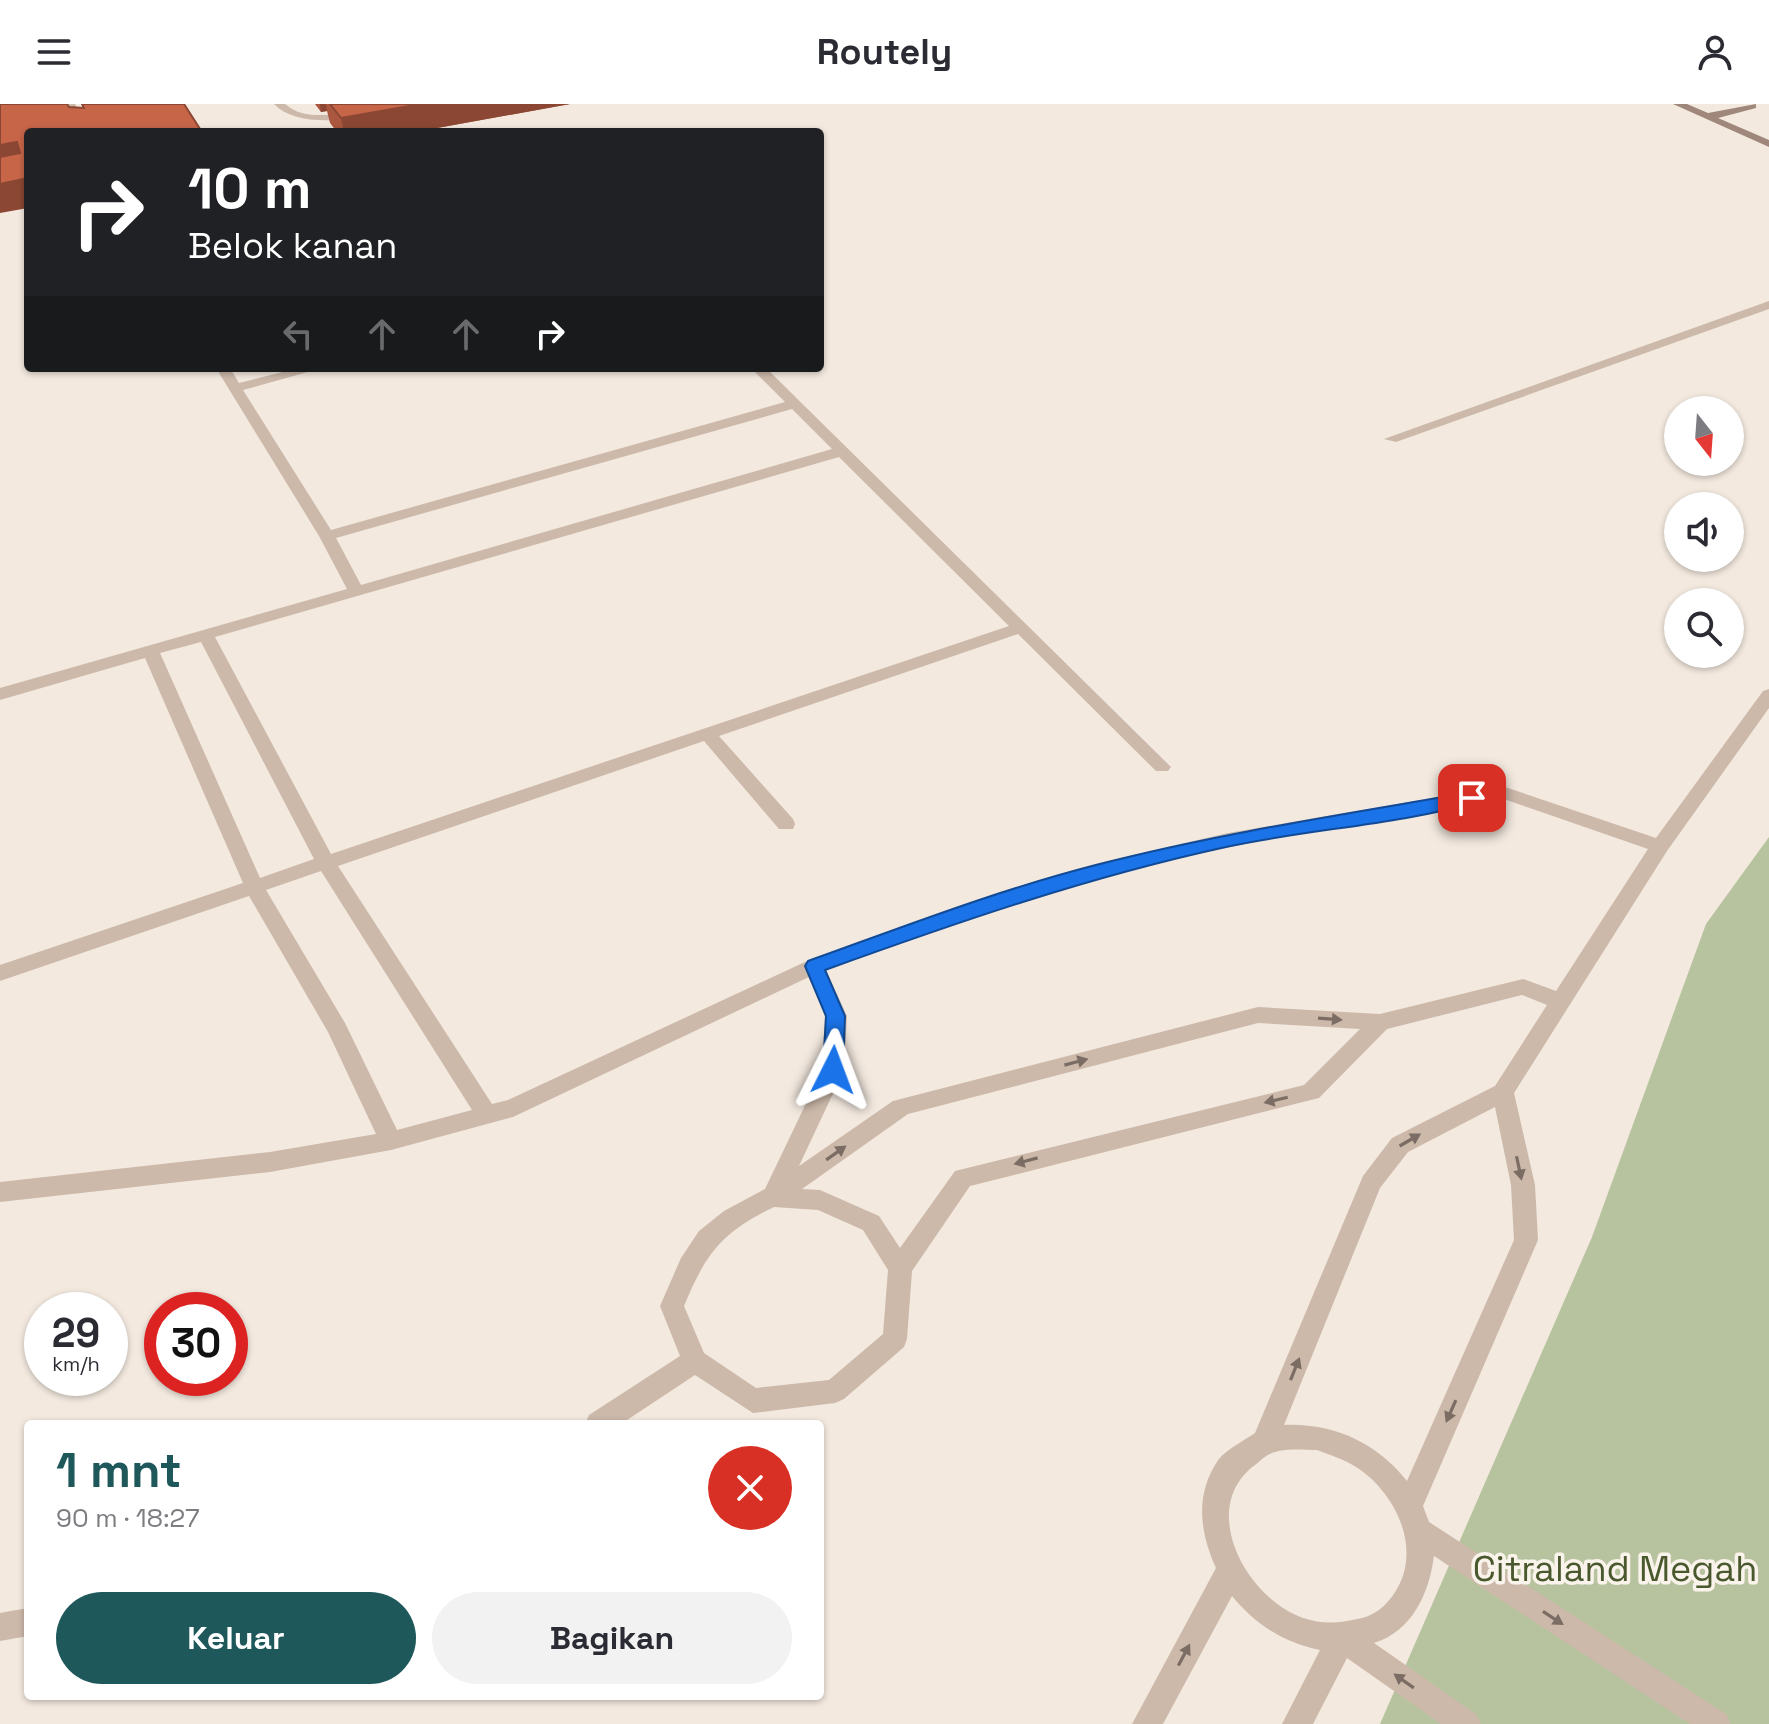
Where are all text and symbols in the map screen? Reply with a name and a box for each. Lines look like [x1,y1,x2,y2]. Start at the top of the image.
text: Routely [817,29,952,75]
icon: menu [32,30,76,74]
icon: person [1693,30,1737,74]
text: 10 m [188,153,312,224]
icon: right [56,160,160,264]
text: Belok kanan [188,223,397,269]
icon: left [276,312,320,356]
icon: ahead [360,312,404,356]
icon: ahead [444,312,488,356]
icon: right [528,312,572,356]
north arrow [1664,396,1744,476]
map controls [1664,396,1744,668]
button: sound [1664,492,1744,572]
button: search [1664,588,1744,668]
pin [1438,764,1506,832]
icon: arrive [1450,776,1494,820]
one-way arrow [1318,1013,1343,1026]
position arrow [791,1028,875,1112]
one-way arrow [1064,1055,1089,1067]
one-way arrow [1263,1094,1288,1107]
one-way arrow [1399,1133,1421,1147]
one-way arrow [826,1146,847,1161]
one-way arrow [1013,1156,1038,1168]
one-way arrow [1513,1156,1526,1181]
speed limit sign: 30 [144,1292,248,1396]
text: 29 [52,1308,100,1359]
text: km/h [52,1351,100,1377]
one-way arrow [1289,1357,1302,1381]
one-way arrow [1444,1400,1457,1423]
text: 1 mnt [56,1440,182,1501]
button: close [708,1446,792,1530]
text: 90 m · 18:27 [56,1501,200,1535]
park label: Citraland Megah [1473,1546,1757,1592]
button: Keluar [56,1592,416,1684]
button: Bagikan [432,1592,792,1684]
one-way arrow [1543,1610,1564,1625]
one-way arrow [1177,1644,1191,1667]
one-way arrow [1393,1674,1414,1689]

